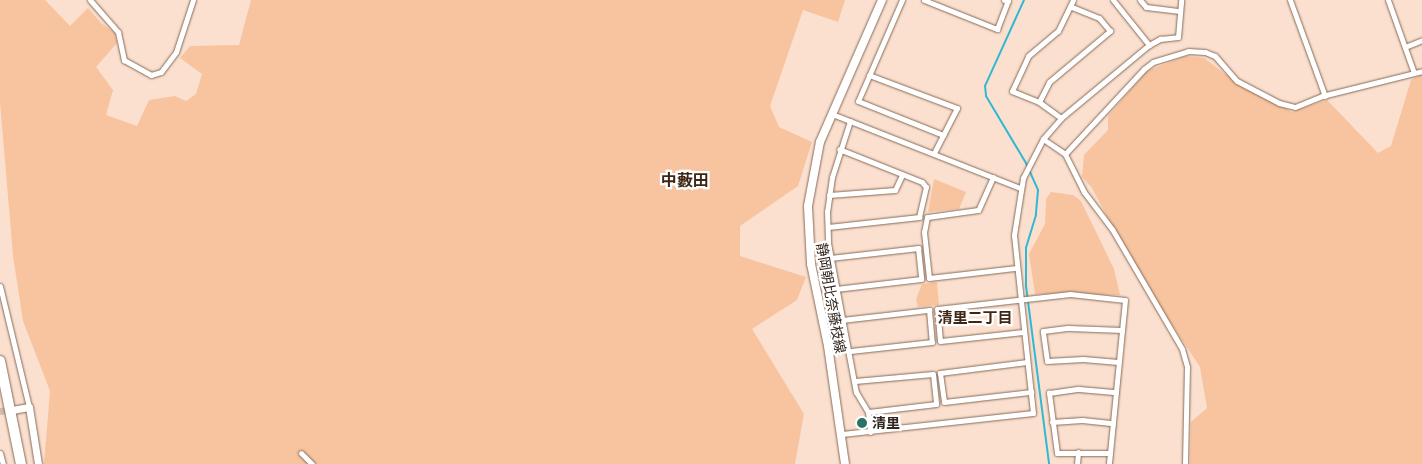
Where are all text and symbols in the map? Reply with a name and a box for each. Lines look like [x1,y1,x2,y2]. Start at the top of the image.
district label: 中藪田 [661,170,709,190]
street label: 静岡朝比奈藤枝線 [813,241,849,355]
district label: 清里二丁目 [938,309,1012,327]
place label: 清里 [872,415,900,431]
marker: 清里 [856,417,868,429]

